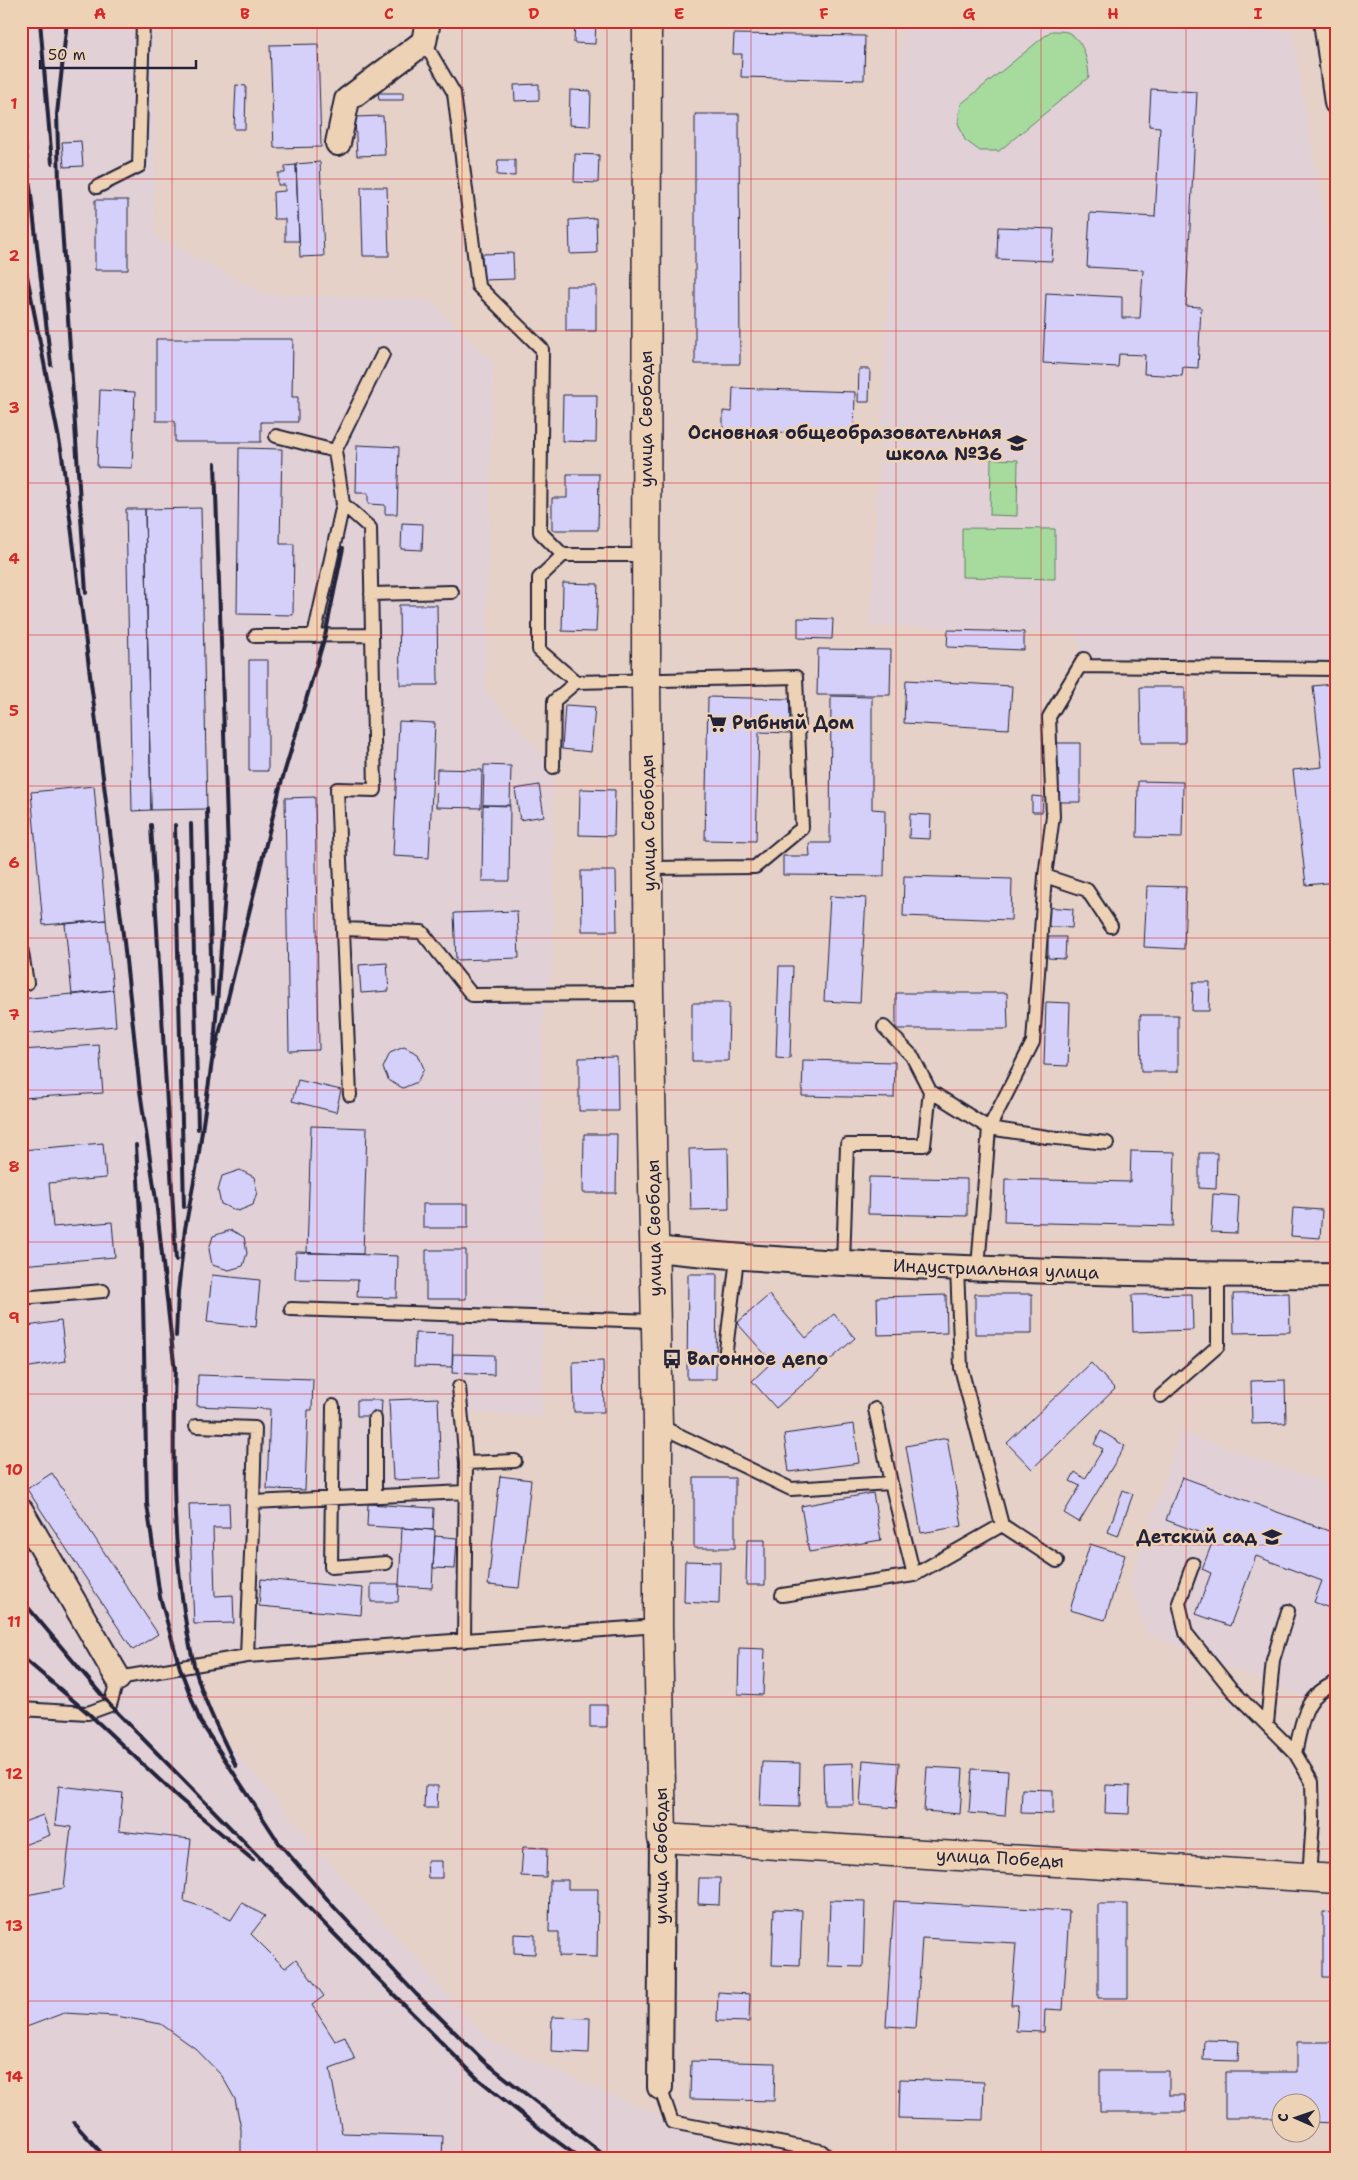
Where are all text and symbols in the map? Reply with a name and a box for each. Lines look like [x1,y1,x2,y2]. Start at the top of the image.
text: A [94,3,106,24]
text: B [240,3,250,24]
text: C [384,3,394,24]
text: D [528,3,540,24]
text: E [674,3,684,24]
text: F [819,3,829,24]
text: G [963,3,976,24]
text: H [1107,3,1119,24]
text: I [1254,3,1263,24]
scale bar [40,38,196,70]
text: 50 m [48,45,86,65]
text: 1 [10,93,18,114]
text: 2 [8,245,20,266]
street label: улица Свободы [634,350,658,488]
text: 3 [8,397,20,418]
place label: Основная общеобразовательная школа №36 [688,421,1002,466]
school or university icon: Основная общеобразовательная школа №36 [1006,432,1028,454]
text: 4 [8,548,20,569]
text: 5 [9,700,19,721]
place label: Рыбный Дом [732,711,854,735]
supermarket icon: Рыбный Дом [706,712,728,734]
street label: улица Свободы [635,754,661,892]
text: 6 [8,852,20,873]
text: 7 [8,1004,20,1025]
text: 8 [8,1156,20,1177]
street label: улица Свободы [641,1159,667,1297]
street label: Индустриальная улица [892,1253,1100,1285]
text: 9 [8,1307,20,1328]
place label: Вагонное депо [687,1347,828,1371]
bus stop icon: Вагонное депо [661,1348,683,1370]
text: 10 [5,1459,23,1480]
place label: Детский сад [1136,1525,1257,1549]
school or university icon: Детский сад [1261,1526,1283,1548]
text: 11 [7,1611,21,1632]
text: 12 [5,1763,23,1784]
street label: улица Свободы [649,1787,673,1925]
street label: улица Победы [935,1843,1065,1873]
text: 13 [5,1915,23,1936]
text: 14 [5,2066,23,2087]
north arrow [1270,2092,1320,2142]
text: С [1274,2113,1292,2122]

